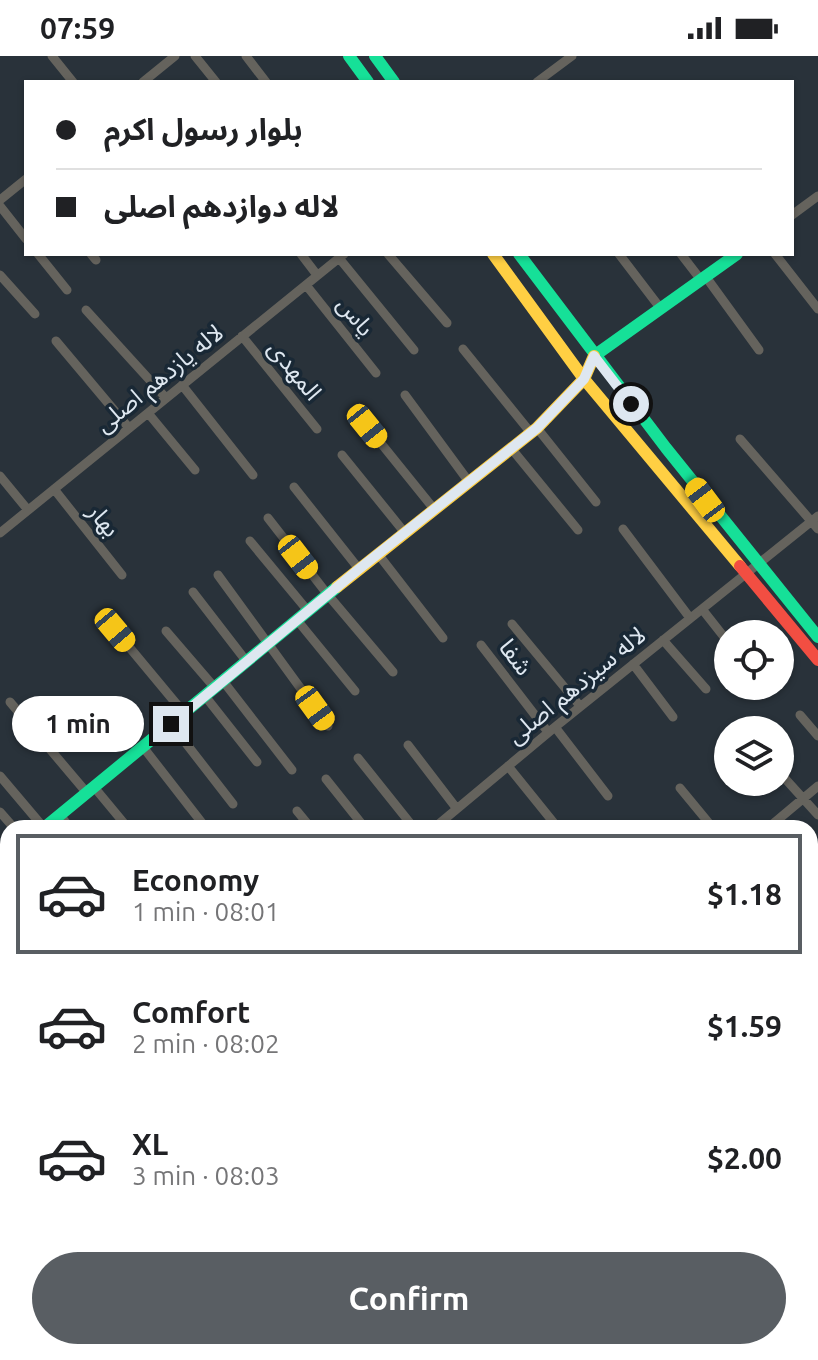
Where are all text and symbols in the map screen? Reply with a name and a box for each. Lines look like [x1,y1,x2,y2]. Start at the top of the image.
text: 07:59 [40,11,115,45]
text: بلوار رسول اکرم [104,112,303,146]
text: لاله دوازدهم اصلی [104,189,339,223]
street label: یاس [332,291,380,341]
street label: لاله یازدهم اصلی [90,318,231,441]
street label: المهدی [262,335,327,406]
route start [613,386,649,422]
car [343,400,391,452]
car [681,474,729,526]
street label: بهار [81,497,125,543]
car [274,531,322,583]
car [90,604,140,656]
map controls [714,620,794,796]
button: locate [714,620,794,700]
street label: لاله سیزدهم اصلی [501,621,653,752]
street label: شفا [494,634,538,680]
car [291,682,339,734]
callout: 1 min [11,696,143,752]
route end [153,706,189,742]
text: 1 min [45,709,111,738]
button: layers [714,716,794,796]
icon: car [36,858,108,930]
text: Economy [132,863,259,897]
text: $1.18 [707,877,782,911]
text: 1 min · 08:01 [132,897,280,926]
icon: car [36,990,108,1062]
text: Comfort [132,995,250,1029]
text: $1.59 [707,1009,782,1043]
text: 2 min · 08:02 [132,1029,280,1058]
icon: car [36,1122,108,1194]
text: XL [132,1127,168,1161]
text: $2.00 [707,1141,782,1175]
text: 3 min · 08:03 [132,1161,280,1190]
button: Confirm [32,1252,786,1344]

